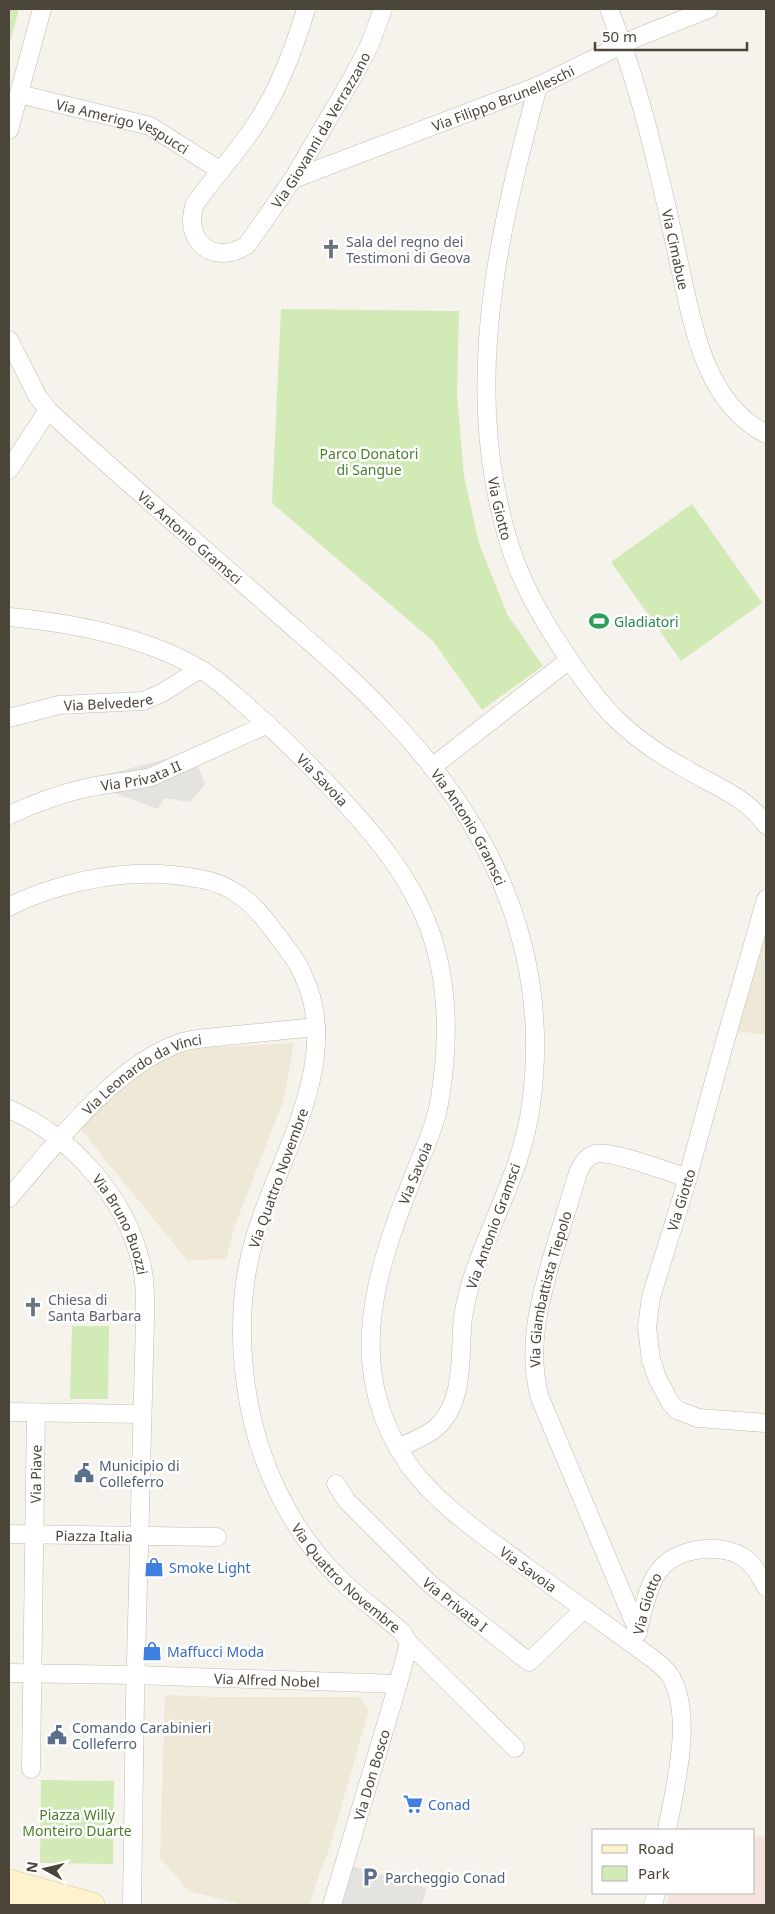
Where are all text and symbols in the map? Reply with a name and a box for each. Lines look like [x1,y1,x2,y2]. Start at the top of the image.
scale bar [595,20,748,52]
text: 50 m [602,26,637,46]
street label: Via Giovanni da Verrazzano [266,48,374,211]
street label: Via Filippo Brunelleschi [429,60,577,135]
street label: Via Amerigo Vespucci [54,94,193,158]
street label: Via Cimabue [658,207,694,292]
place label: Sala del regno dei Testimoni di Geova [346,232,471,267]
church icon: Sala del regno dei Testimoni di Geova [320,238,342,260]
park label: Parco Donatori di Sangue [320,444,418,479]
street label: Via Giotto [484,475,517,542]
street label: Via Antonio Gramsci [134,486,246,588]
sports icon: Gladiatori [588,610,610,632]
place label: Gladiatori [614,612,679,631]
street label: Via Belvedere [63,688,156,714]
street label: Via Savoia [293,749,353,810]
street label: Via Privata II [99,755,184,795]
street label: Via Antonio Gramsci [427,765,511,888]
street label: Via Leonardo da Vinci [77,1029,203,1118]
street label: Via Quattro Novembre [244,1105,312,1251]
street label: Via Savoia [394,1139,436,1207]
street label: Via Antonio Gramsci [461,1160,525,1292]
street label: Via Giotto [663,1166,699,1234]
street label: Via Bruno Buozzi [89,1170,153,1276]
street label: Via Giambattista Tiepolo [525,1208,575,1368]
place label: Chiesa di Santa Barbara [48,1290,141,1325]
church icon: Chiesa di Santa Barbara [22,1296,44,1318]
street label: Via Piave [25,1445,45,1503]
place label: Municipio di Colleferro [99,1456,180,1491]
public building icon: Municipio di Colleferro [73,1462,95,1484]
street label: Via Quattro Novembre [288,1519,405,1636]
street label: Piazza Italia [55,1525,133,1545]
street label: Via Savoia [496,1542,561,1596]
shop icon: Smoke Light [143,1556,165,1578]
place label: Smoke Light [169,1558,251,1577]
street label: Via Giotto [628,1569,665,1637]
street label: Via Privata I [419,1573,492,1636]
shop icon: Maffucci Moda [141,1640,163,1662]
place label: Maffucci Moda [167,1642,264,1661]
street label: Via Alfred Nobel [214,1668,320,1691]
place label: Comando Carabinieri Colleferro [72,1718,211,1753]
public building icon: Comando Carabinieri Colleferro [46,1724,68,1746]
street label: Via Don Bosco [348,1727,393,1822]
supermarket icon: Conad [402,1793,424,1815]
place label: Conad [428,1795,470,1814]
park label: Piazza Willy Monteiro Duarte [22,1805,132,1840]
legend [592,1829,755,1894]
text: Road [638,1838,674,1858]
north arrow [20,1844,70,1894]
text: N [21,1860,42,1874]
text: Park [638,1863,670,1883]
parking icon: Parcheggio Conad [359,1866,381,1888]
place label: Parcheggio Conad [385,1868,505,1887]

